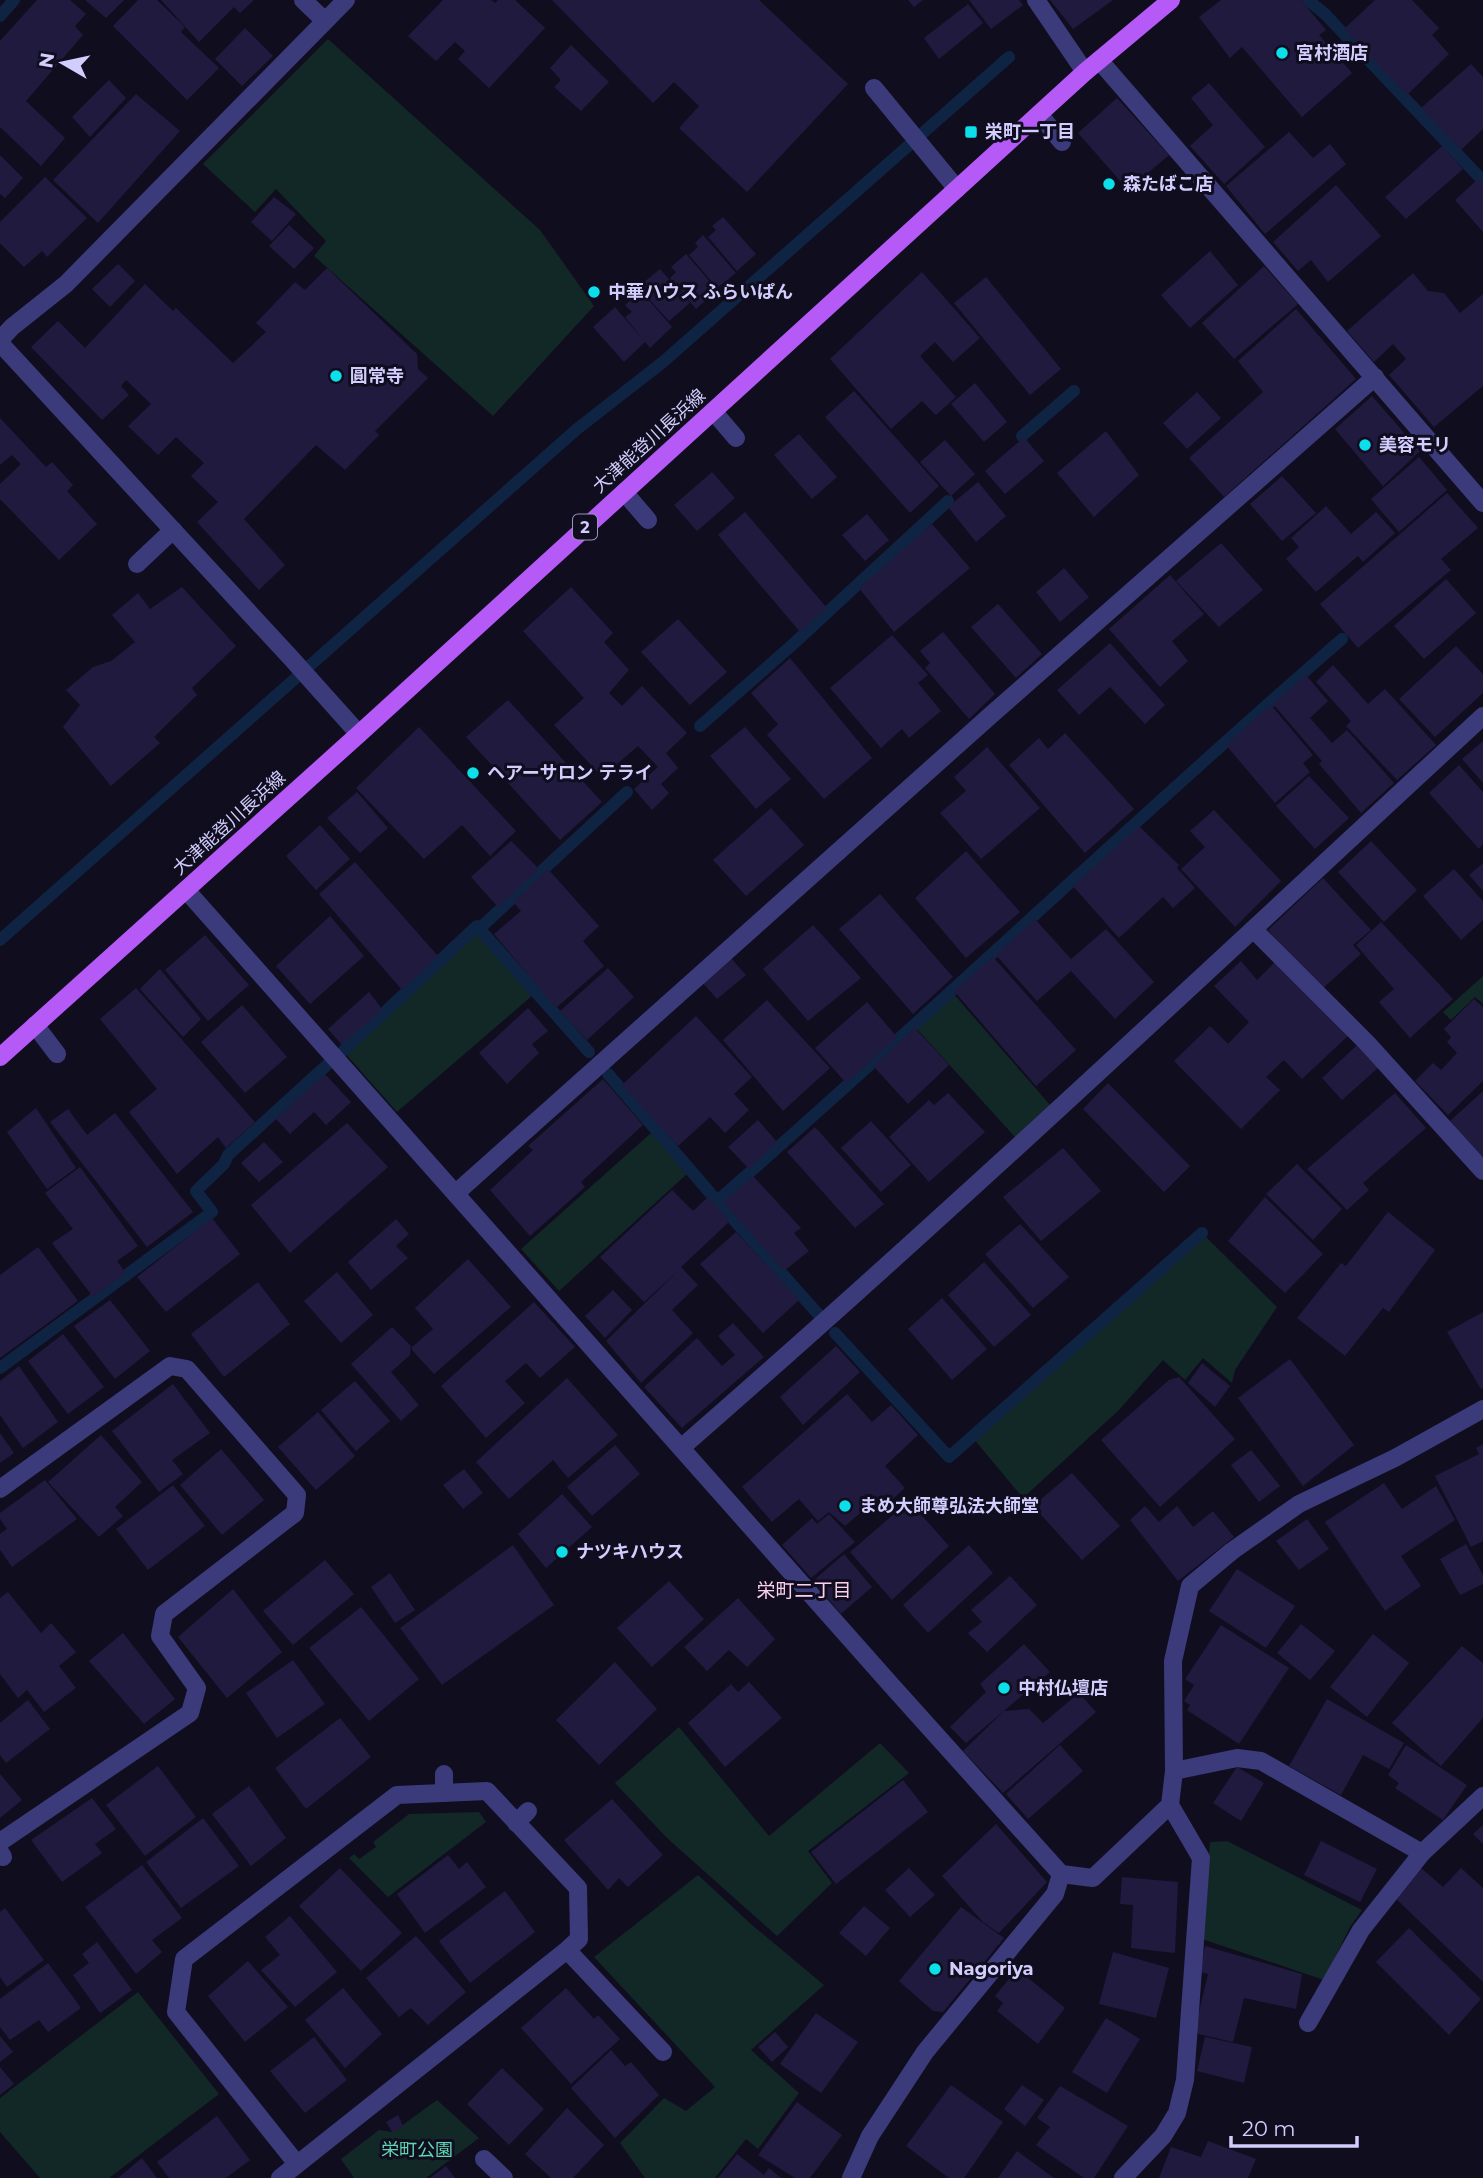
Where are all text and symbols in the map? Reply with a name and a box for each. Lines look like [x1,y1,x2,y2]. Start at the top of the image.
north arrow [28,28,98,98]
place label: 宮村酒店 [1296,42,1368,64]
marker: 宮村酒店 [1274,45,1290,61]
text: N [34,51,59,70]
place label: 栄町一丁目 [985,121,1075,143]
marker: 栄町一丁目 [963,124,979,140]
place label: 森たばこ店 [1123,173,1213,195]
marker: 森たばこ店 [1101,176,1117,192]
place label: 中華ハウス ふらいぱん [608,281,793,303]
marker: 中華ハウス ふらいぱん [586,284,602,300]
place label: 圓常寺 [350,365,404,387]
marker: 圓常寺 [328,368,344,384]
street label: 大津能登川長浜線 [588,385,710,497]
place label: 美容モリ [1379,434,1451,456]
marker: 美容モリ [1357,437,1373,453]
road number: 2 [573,514,597,540]
place label: ヘアーサロン テライ [487,762,653,784]
marker: ヘアーサロン テライ [465,765,481,781]
street label: 大津能登川長浜線 [168,767,290,879]
place label: まめ大師尊弘法大師堂 [859,1495,1039,1517]
marker: まめ大師尊弘法大師堂 [837,1498,853,1514]
place label: ナツキハウス [576,1541,684,1563]
marker: ナツキハウス [554,1544,570,1560]
district label: 栄町二丁目 [756,1579,852,1602]
place label: 中村仏壇店 [1018,1677,1108,1699]
marker: 中村仏壇店 [996,1680,1012,1696]
place label: Nagoriya [949,1958,1034,1980]
marker: Nagoriya [927,1961,943,1977]
scale bar [1231,2104,1357,2148]
text: 20 m [1242,2116,1296,2141]
park label: 栄町公園 [381,2139,453,2161]

